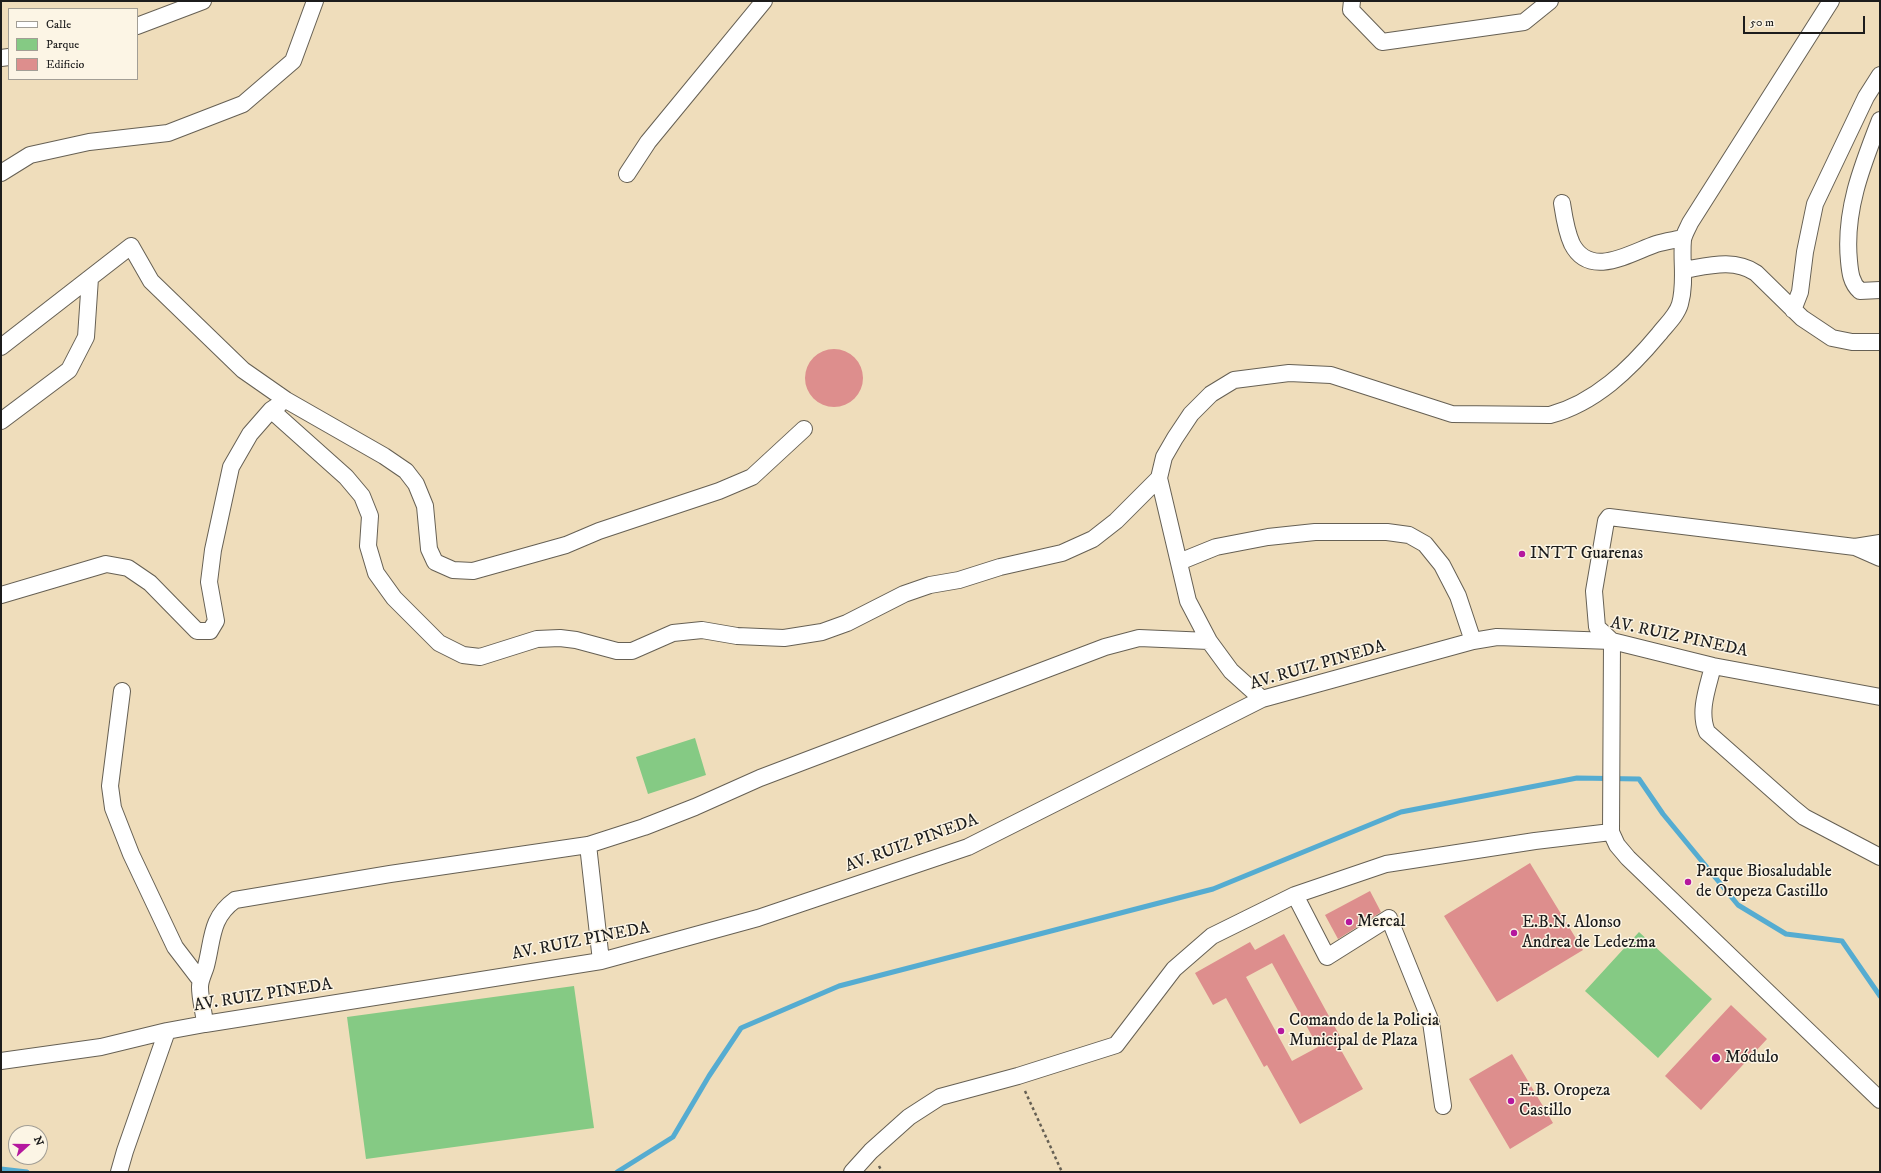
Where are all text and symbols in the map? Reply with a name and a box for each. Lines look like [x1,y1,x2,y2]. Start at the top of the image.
legend [8,8,138,80]
scale bar [1745,8,1867,34]
text: 50 m [1750,15,1774,30]
text: Calle [46,17,71,32]
text: Parque [46,37,79,52]
text: Edificio [46,57,84,72]
place label: INTT Guarenas [1530,544,1643,564]
marker: INTT Guarenas [1517,549,1527,559]
street label: AV. RUIZ PINEDA [1608,613,1750,663]
street label: AV. RUIZ PINEDA [1248,637,1388,695]
street label: AV. RUIZ PINEDA [843,811,981,877]
place label: Parque Biosaludable de Oropeza Castillo [1696,862,1832,902]
marker: Parque Biosaludable de Oropeza Castillo [1683,877,1693,887]
place label: Mercal [1357,912,1405,932]
place label: E.B.N. Alonso Andrea de Ledezma [1522,913,1656,953]
marker: Mercal [1344,917,1354,927]
street label: AV. RUIZ PINEDA [510,919,652,965]
marker: E.B.N. Alonso Andrea de Ledezma [1509,928,1519,938]
street label: AV. RUIZ PINEDA [192,975,334,1017]
place label: Comando de la Policia Municipal de Plaza [1289,1011,1439,1051]
marker: Comando de la Policia Municipal de Plaza [1276,1026,1286,1036]
place label: Módulo [1725,1048,1779,1068]
marker: Módulo [1710,1052,1722,1064]
place label: E.B. Oropeza Castillo [1519,1081,1610,1121]
marker: E.B. Oropeza Castillo [1506,1096,1516,1106]
north arrow [8,1125,48,1165]
text: N [30,1134,46,1148]

